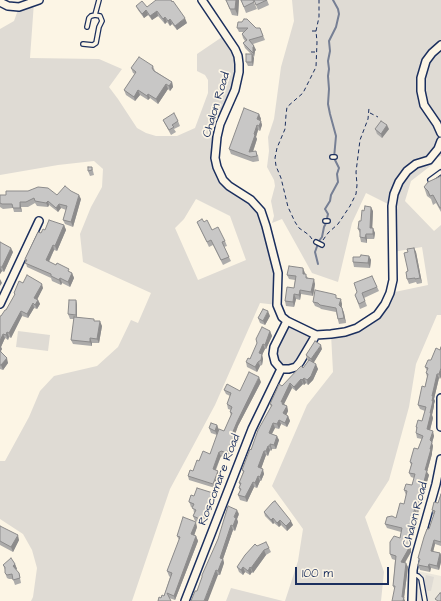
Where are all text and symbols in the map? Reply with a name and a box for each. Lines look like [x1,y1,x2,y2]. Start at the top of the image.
street label: Chalon Road [200,71,234,139]
street label: Roscomare Road [196,432,244,528]
street label: Chalon Road [400,481,432,549]
scale bar [297,559,391,585]
text: 100 m [302,565,333,582]

